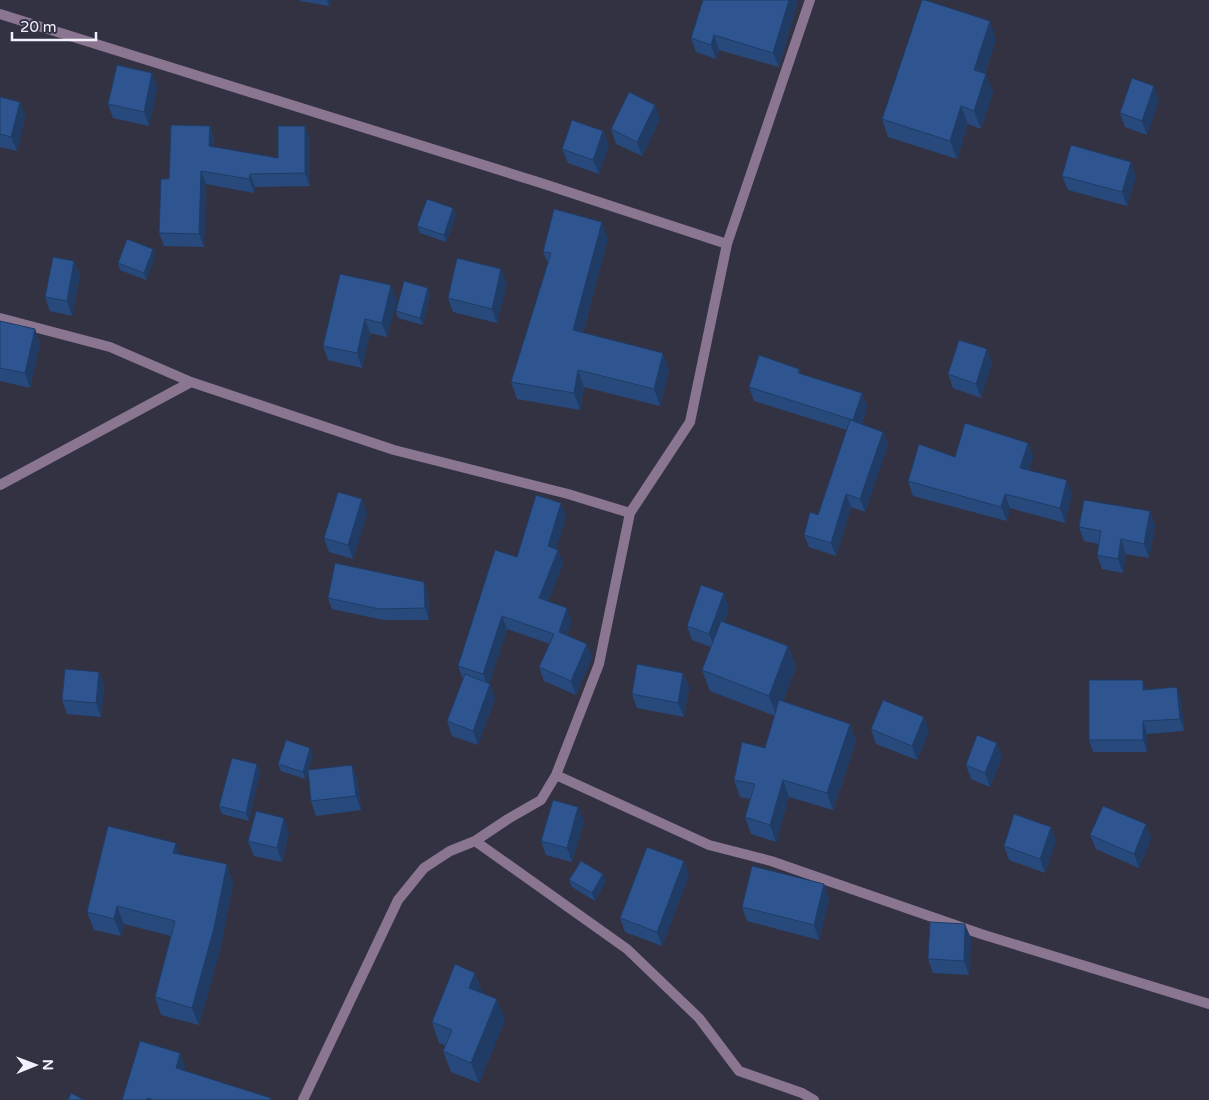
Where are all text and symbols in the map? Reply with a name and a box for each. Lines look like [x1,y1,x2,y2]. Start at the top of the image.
scale bar [12,10,96,42]
text: 20 m [20,18,57,36]
north arrow [10,1040,60,1090]
text: N [39,1059,56,1071]

